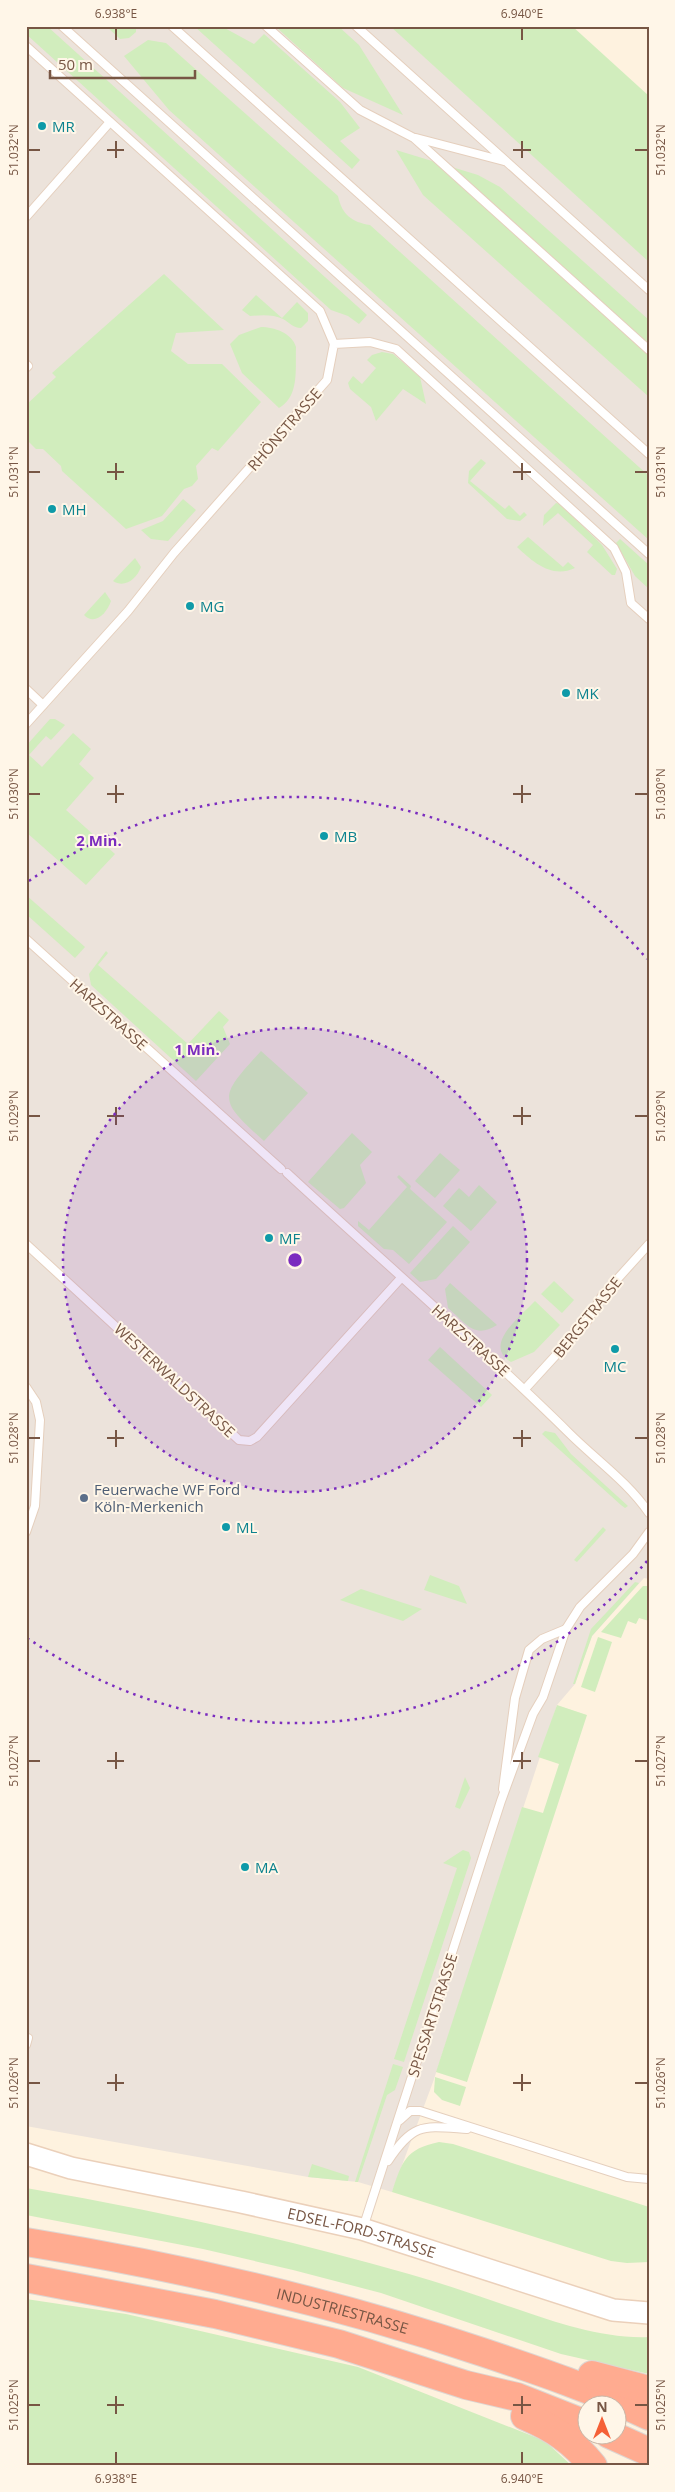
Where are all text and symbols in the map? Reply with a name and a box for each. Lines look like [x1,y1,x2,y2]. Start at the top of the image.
text: 6.938°E [95,5,137,22]
text: 6.940°E [501,5,543,22]
scale bar [50,48,195,80]
text: 50 m [58,54,93,74]
place label: MR [52,116,75,136]
marker: MR [36,120,48,132]
text: 51.032°N [5,124,22,176]
text: 51.032°N [652,124,669,176]
street label: RHÖNSTRASSE [243,383,325,475]
text: 51.031°N [5,446,22,498]
text: 51.031°N [652,446,669,498]
place label: MH [62,499,87,519]
marker: MH [46,503,58,515]
place label: MG [200,596,224,616]
marker: MG [184,600,196,612]
place label: MK [576,683,599,703]
marker: MK [560,687,572,699]
text: 51.030°N [5,768,22,820]
text: 51.030°N [652,768,669,820]
place label: MB [334,826,357,846]
text: 2 Min. [76,830,122,850]
marker: MB [318,830,330,842]
street label: HARZSTRASSE [66,974,152,1054]
text: 1 Min. [174,1039,220,1059]
text: 51.029°N [5,1090,22,1142]
text: 51.029°N [652,1090,669,1142]
place label: MF [279,1228,300,1248]
marker: MF [263,1232,275,1244]
centre of rings [286,1251,304,1269]
street label: BERGSTRASSE [548,1273,626,1361]
street label: HARZSTRASSE [428,1300,514,1380]
street label: WESTERWALDSTRASSE [110,1319,240,1441]
marker: MC [609,1343,621,1355]
place label: MC [604,1356,626,1376]
text: 51.028°N [5,1412,22,1464]
text: 51.028°N [652,1412,669,1464]
place label: Feuerwache WF Ford Köln-Merkenich [94,1479,240,1516]
marker: Feuerwache WF Ford Köln-Merkenich [78,1492,90,1504]
place label: ML [236,1517,257,1537]
marker: ML [220,1521,232,1533]
text: 51.027°N [5,1735,22,1787]
text: 51.027°N [652,1735,669,1787]
place label: MA [255,1857,278,1877]
marker: MA [239,1861,251,1873]
street label: SPESSARTSTRASSE [403,1951,461,2079]
text: 51.026°N [5,2057,22,2109]
text: 51.026°N [652,2057,669,2109]
street label: EDSEL-FORD-STRASSE [286,2203,438,2262]
street label: INDUSTRIESTRASSE [275,2283,411,2338]
text: 51.025°N [5,2379,22,2431]
text: 51.025°N [652,2379,669,2431]
north arrow [578,2394,628,2444]
text: N [596,2397,608,2416]
text: 6.938°E [95,2470,137,2487]
text: 6.940°E [501,2470,543,2487]

